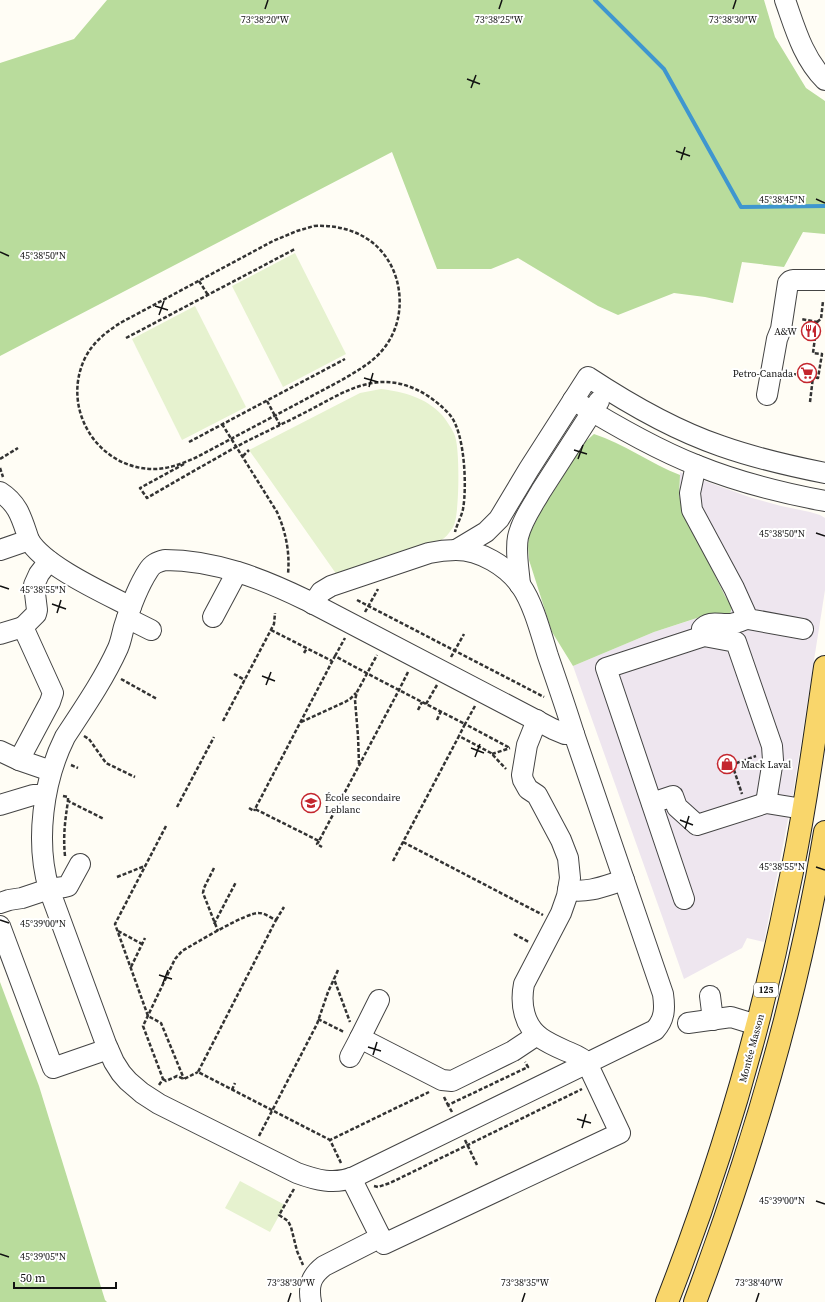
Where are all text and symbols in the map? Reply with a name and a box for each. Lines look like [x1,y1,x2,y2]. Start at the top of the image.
text: 73°38'20"W [241,13,290,26]
text: 73°38'25"W [475,13,524,26]
text: 73°38'30"W [709,13,758,26]
text: 45°38'45"N [759,193,805,206]
text: 45°38'50"N [20,249,66,262]
restaurant icon: A&W [800,320,822,342]
place label: A&W [774,325,797,338]
supermarket icon: Petro-Canada [796,362,818,384]
place label: Petro-Canada [733,367,794,380]
text: 45°38'50"N [759,527,805,540]
text: 45°38'55"N [20,583,66,596]
shop icon: Mack Laval [716,753,738,775]
place label: Mack Laval [741,758,791,771]
place label: École secondaire Leblanc [325,791,400,816]
school or university icon: École secondaire Leblanc [300,792,322,814]
text: 45°38'55"N [759,860,805,873]
text: 45°39'00"N [20,917,66,930]
road number: 125 [754,983,778,997]
street label: Montée Masson [736,1013,767,1084]
text: 45°39'00"N [759,1194,805,1207]
text: 45°39'05"N [20,1250,66,1263]
scale bar [14,1264,116,1290]
text: 50 m [20,1270,46,1286]
text: 73°38'30"W [267,1276,316,1289]
text: 73°38'35"W [501,1276,550,1289]
text: 73°38'40"W [735,1276,784,1289]

